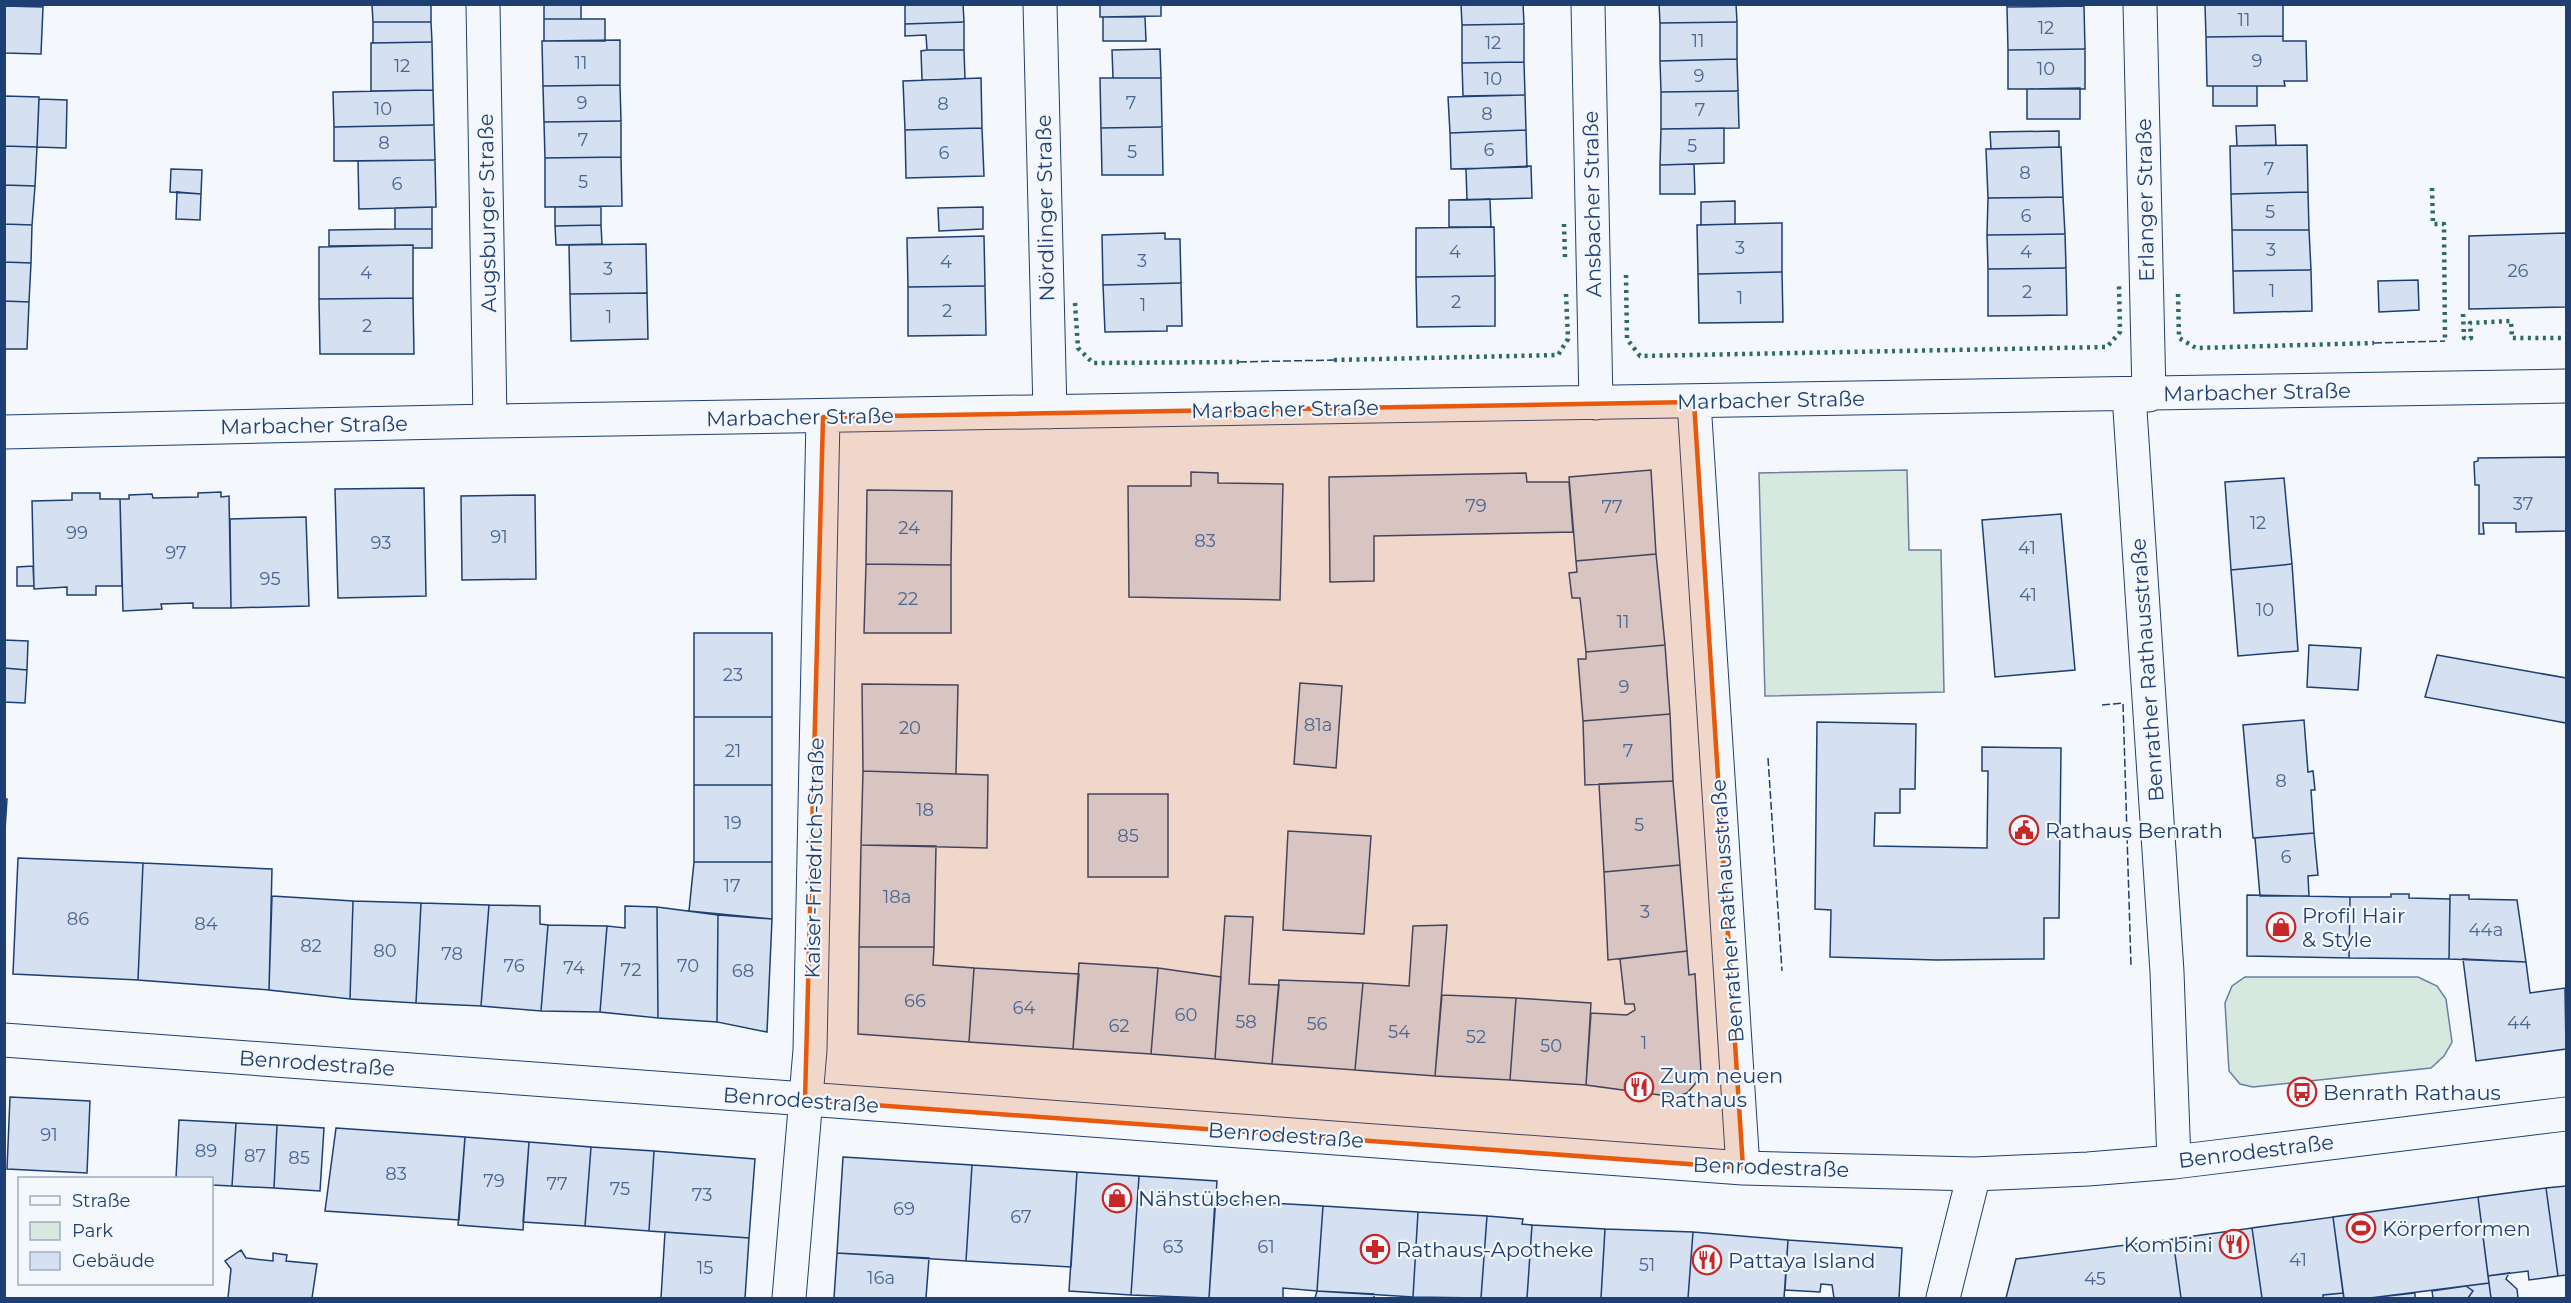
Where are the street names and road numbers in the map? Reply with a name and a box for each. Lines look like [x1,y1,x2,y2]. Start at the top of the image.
street label: Ansbacher Straße [1578,110,1606,298]
street label: Augsburger Straße [473,113,501,313]
street label: Nördlinger Straße [1031,114,1059,302]
street label: Erlanger Straße [2131,118,2159,282]
street label: Marbacher Straße [2163,378,2351,406]
street label: Marbacher Straße [1677,386,1865,414]
street label: Marbacher Straße [1191,395,1379,423]
street label: Marbacher Straße [706,403,894,431]
street label: Marbacher Straße [220,411,408,439]
street label: Benrather Rathausstraße [2125,537,2169,803]
street label: Kaiser-Friedrich-Straße [799,737,829,979]
street label: Benrather Rathausstraße [1705,778,1749,1044]
street label: Benrodestraße [238,1045,396,1081]
street label: Benrodestraße [722,1082,880,1118]
street label: Benrodestraße [1207,1117,1365,1153]
street label: Benrodestraße [2177,1129,2335,1173]
street label: Benrodestraße [1692,1152,1850,1182]

